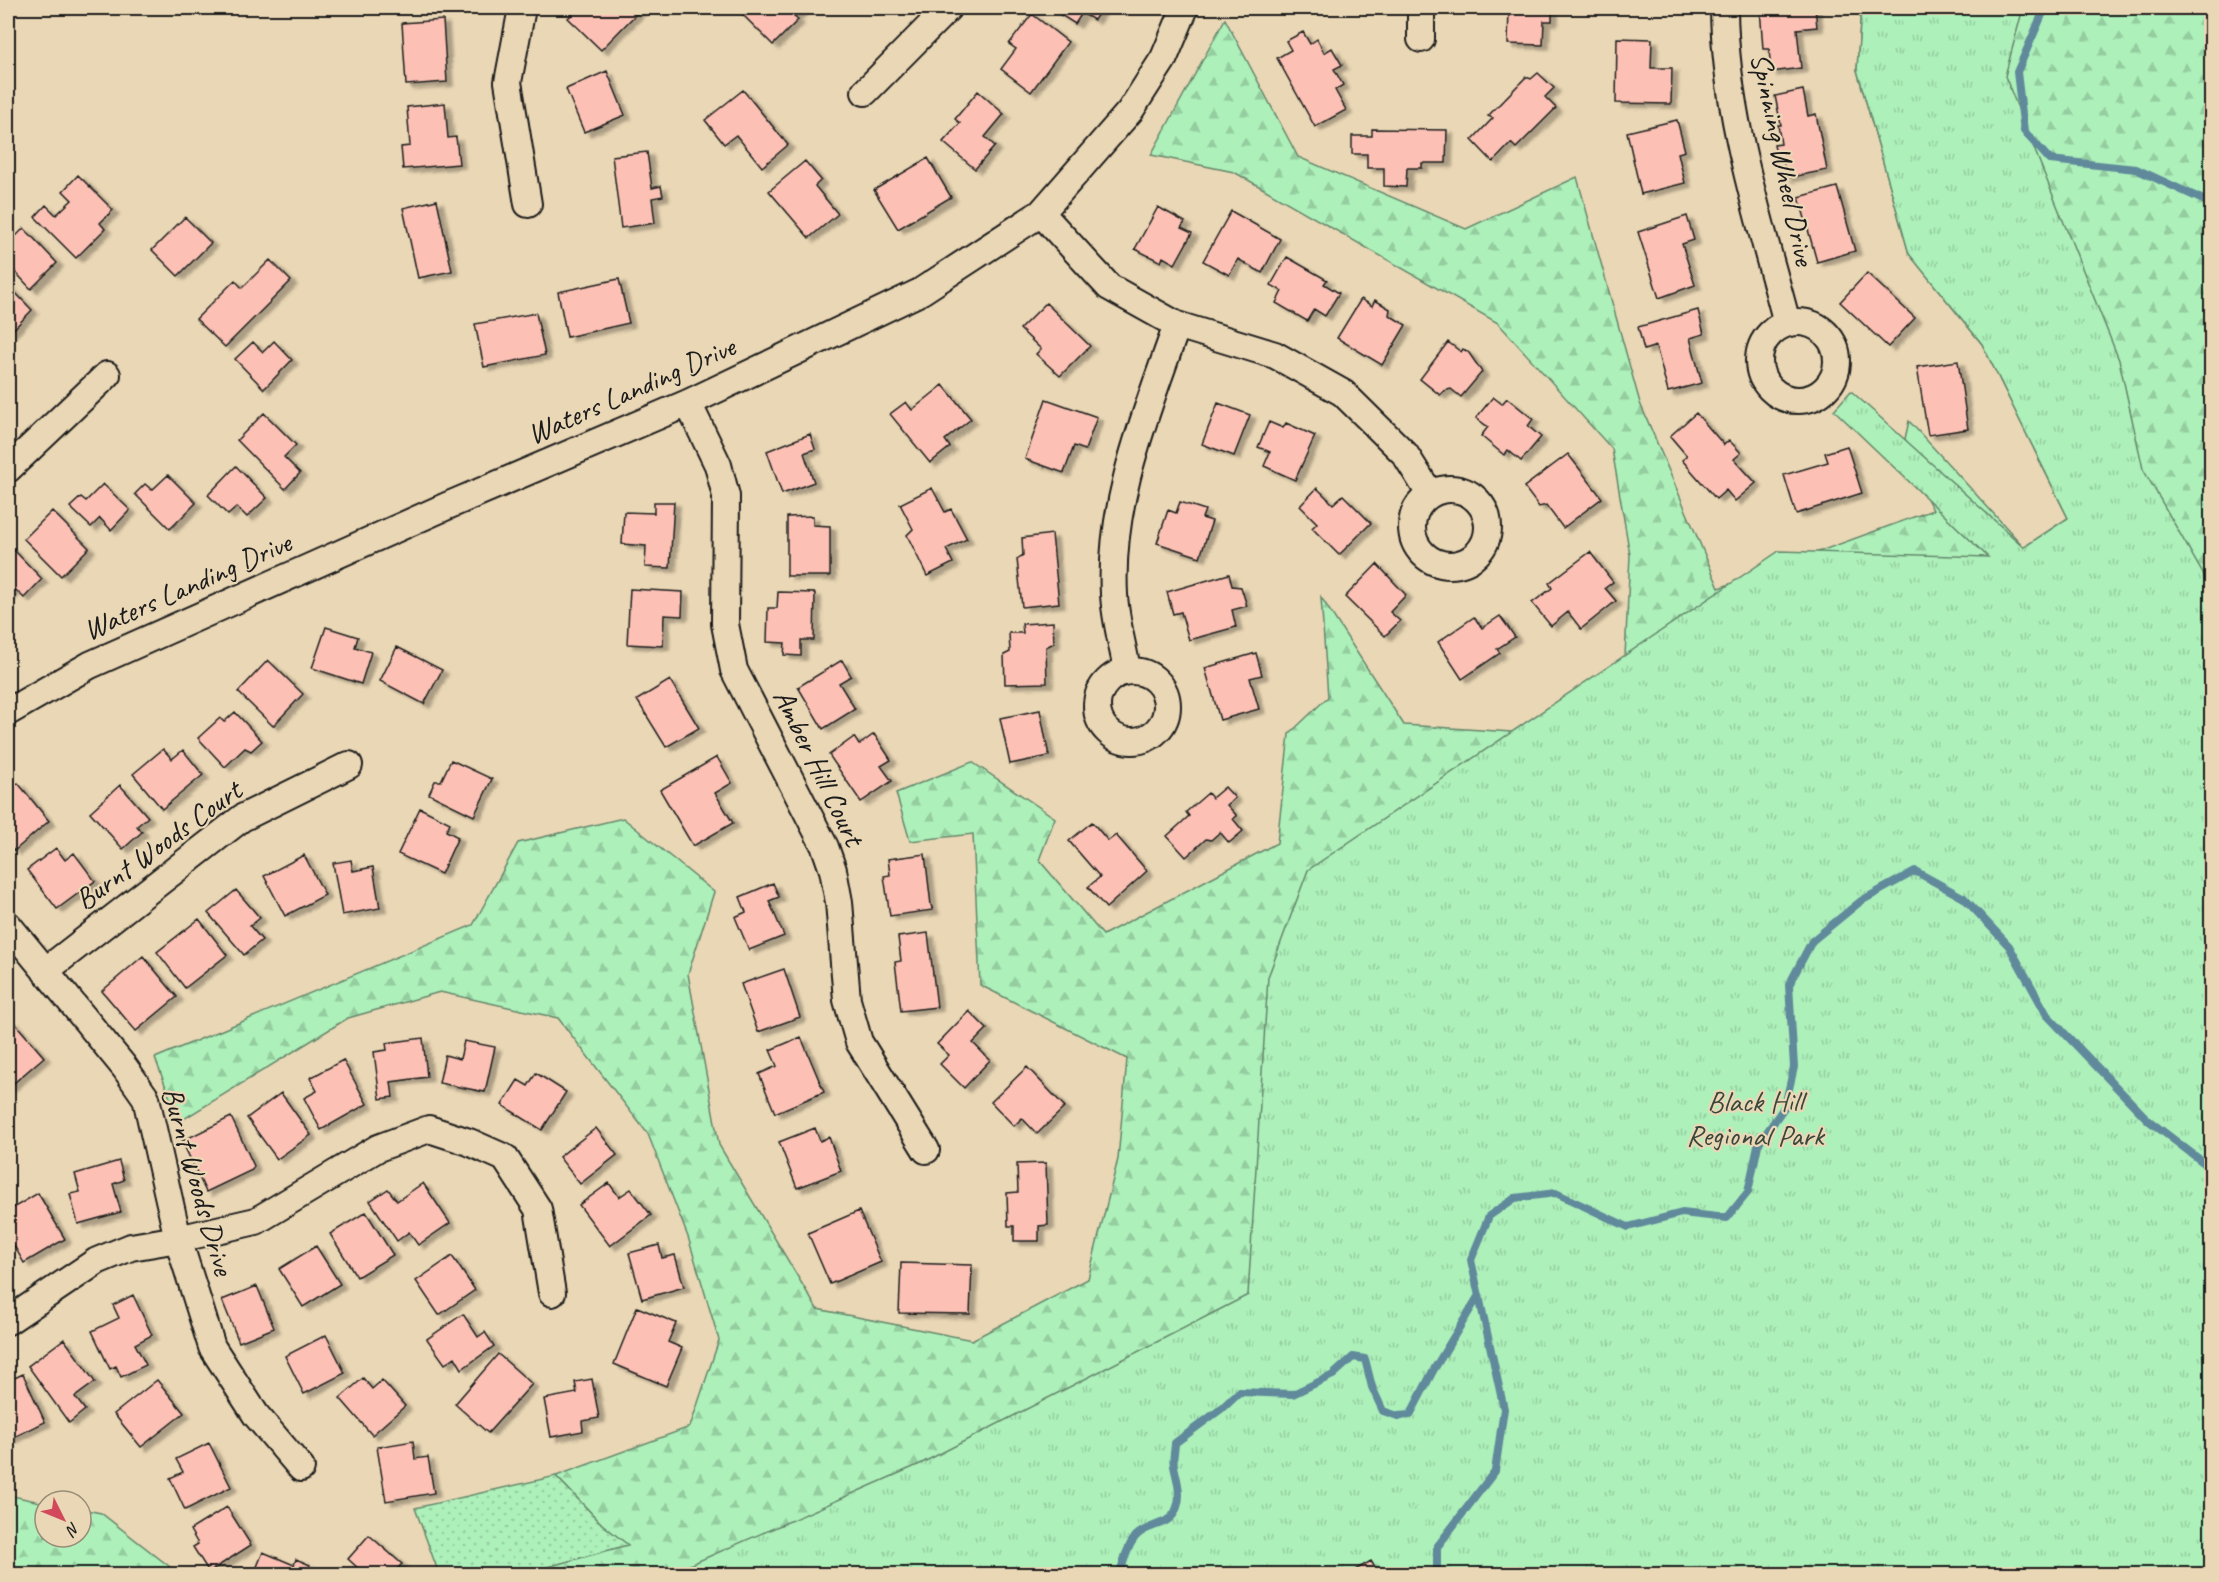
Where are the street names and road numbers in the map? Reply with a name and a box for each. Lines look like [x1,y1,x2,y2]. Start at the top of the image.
street label: Spinning Wheel Drive [1742,49,1825,271]
street label: Waters Landing Drive [521,326,743,453]
street label: Waters Landing Drive [77,522,299,649]
street label: Amber Hill Court [765,682,875,854]
street label: Burnt Woods Court [67,770,251,918]
street label: Burnt Woods Drive [153,1083,244,1282]

